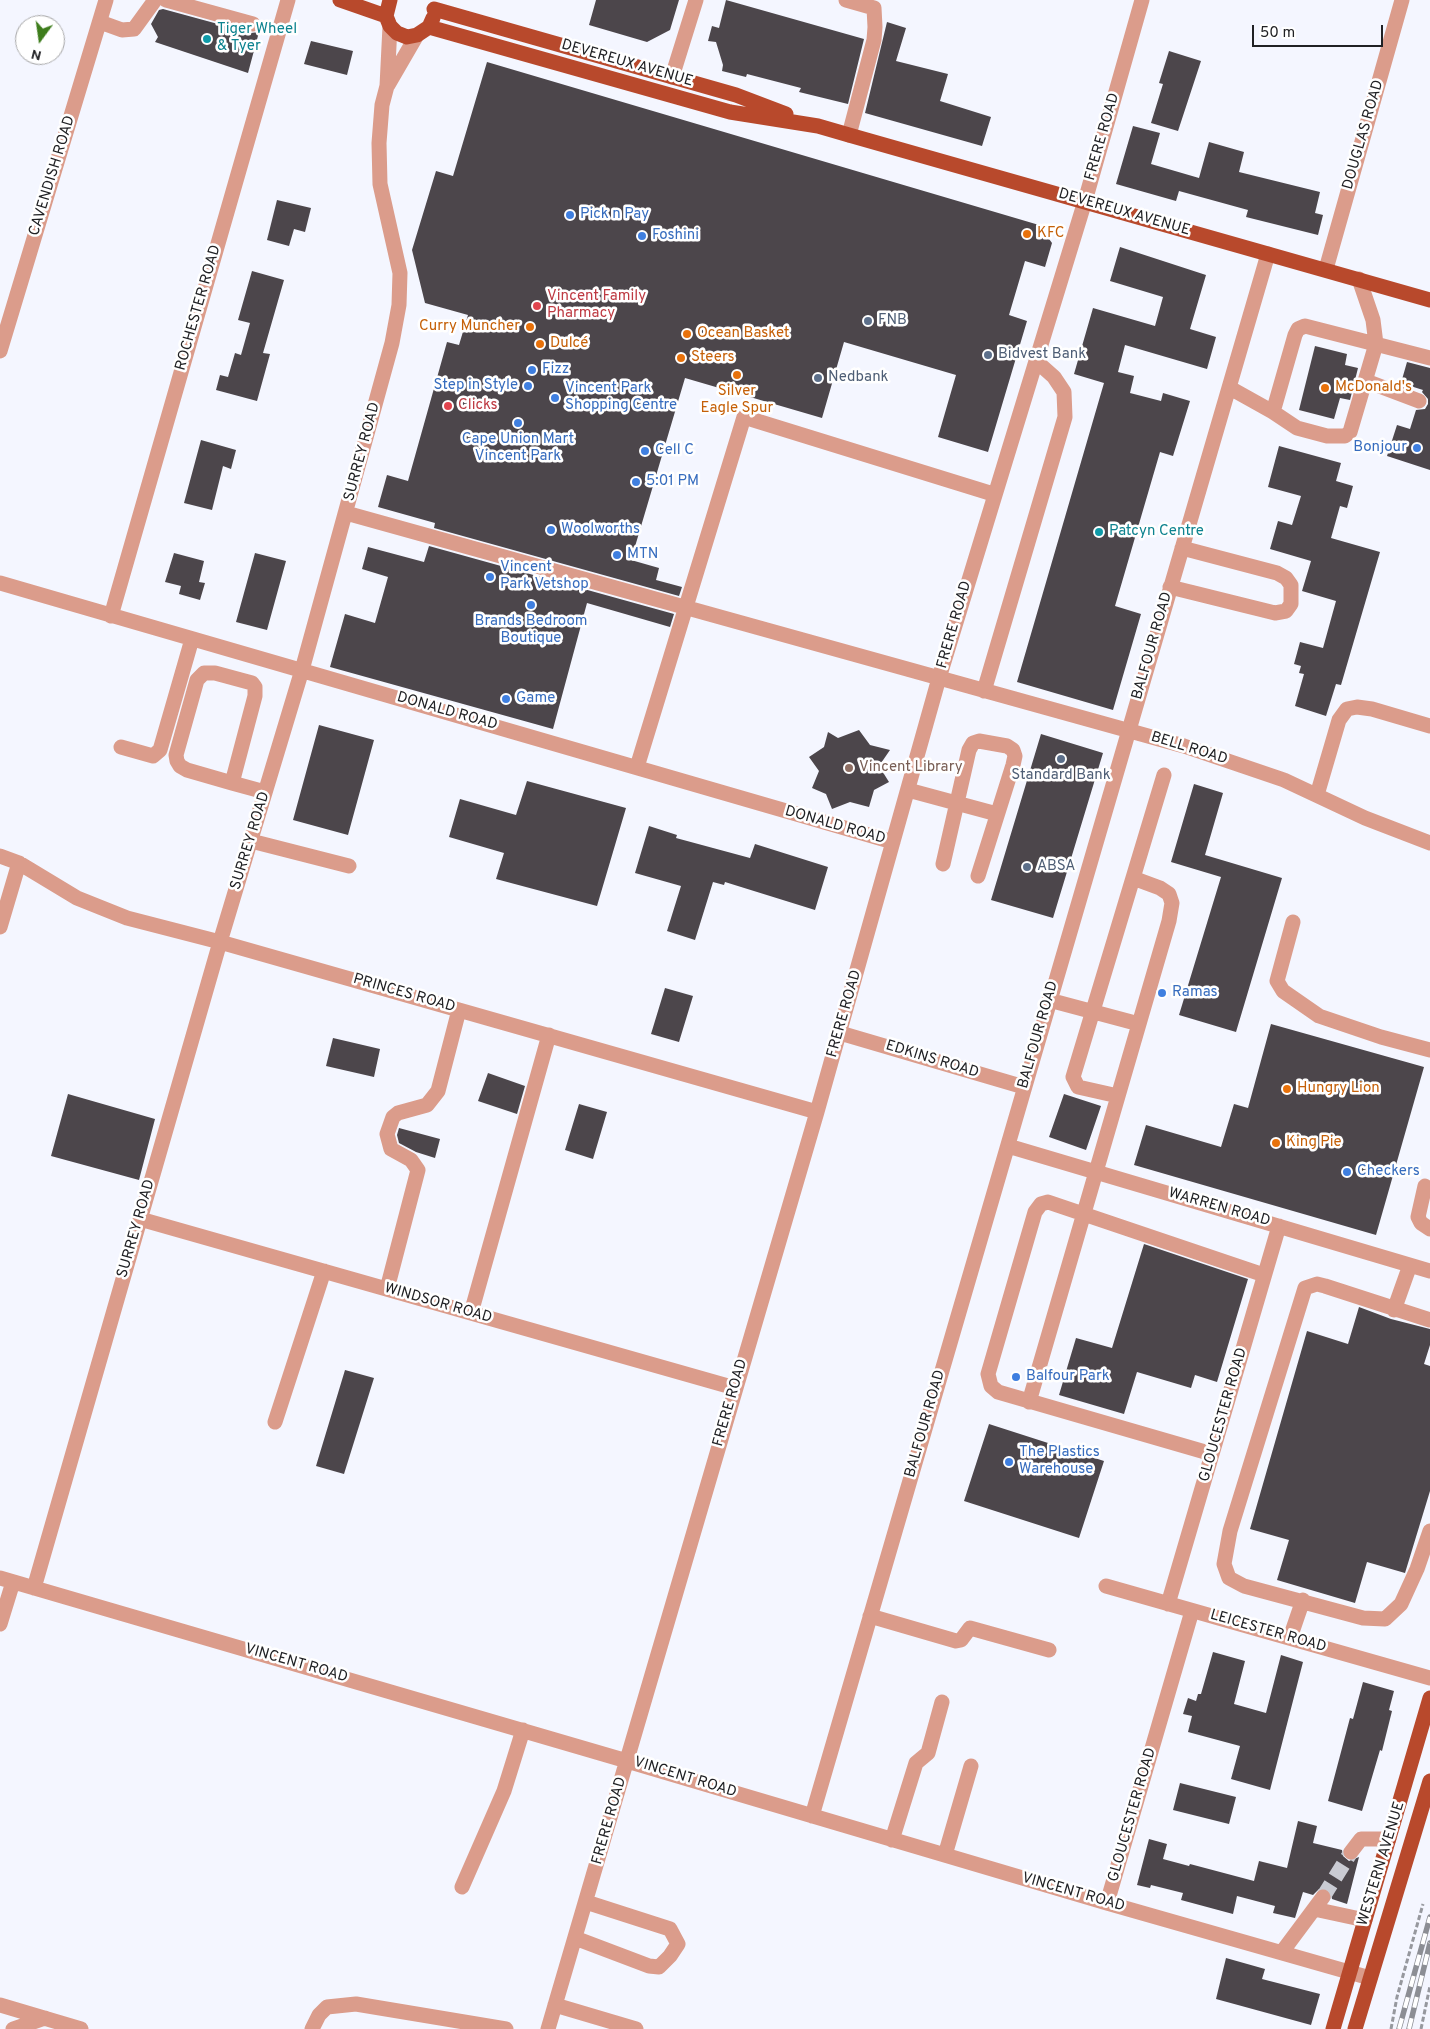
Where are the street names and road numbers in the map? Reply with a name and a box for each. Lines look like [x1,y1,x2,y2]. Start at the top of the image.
street label: DEVEREUX AVENUE [559,37,695,91]
street label: DOUGLAS ROAD [1340,78,1388,192]
street label: FRERE ROAD [1082,91,1124,183]
street label: CAVENDISH ROAD [26,114,80,238]
street label: DEVEREUX AVENUE [1056,186,1192,240]
street label: ROCHESTER ROAD [172,243,226,373]
street label: SURREY ROAD [341,401,385,503]
street label: FRERE ROAD [934,579,976,671]
street label: BALFOUR ROAD [1129,590,1177,702]
street label: DONALD ROAD [395,689,499,735]
street label: BELL ROAD [1148,729,1230,769]
street label: SURREY ROAD [228,790,274,892]
street label: DONALD ROAD [783,803,887,849]
street label: FRERE ROAD [824,968,866,1060]
street label: PRINCES ROAD [351,971,457,1017]
street label: BALFOUR ROAD [1015,979,1063,1091]
street label: EDKINS ROAD [883,1037,981,1083]
street label: SURREY ROAD [114,1178,160,1280]
street label: WARREN ROAD [1166,1185,1272,1231]
street label: WINDSOR ROAD [382,1280,494,1328]
street label: GLOUCESTER ROAD [1196,1346,1252,1484]
street label: FRERE ROAD [710,1357,752,1449]
street label: BALFOUR ROAD [902,1368,950,1480]
street label: LEICESTER ROAD [1208,1607,1328,1657]
street label: VINCENT ROAD [242,1641,350,1687]
street label: GLOUCESTER ROAD [1105,1746,1161,1884]
street label: VINCENT ROAD [632,1754,738,1802]
street label: FRERE ROAD [589,1775,631,1867]
street label: WESTERN AVENUE [1355,1800,1409,1928]
street label: VINCENT ROAD [1019,1870,1127,1916]

